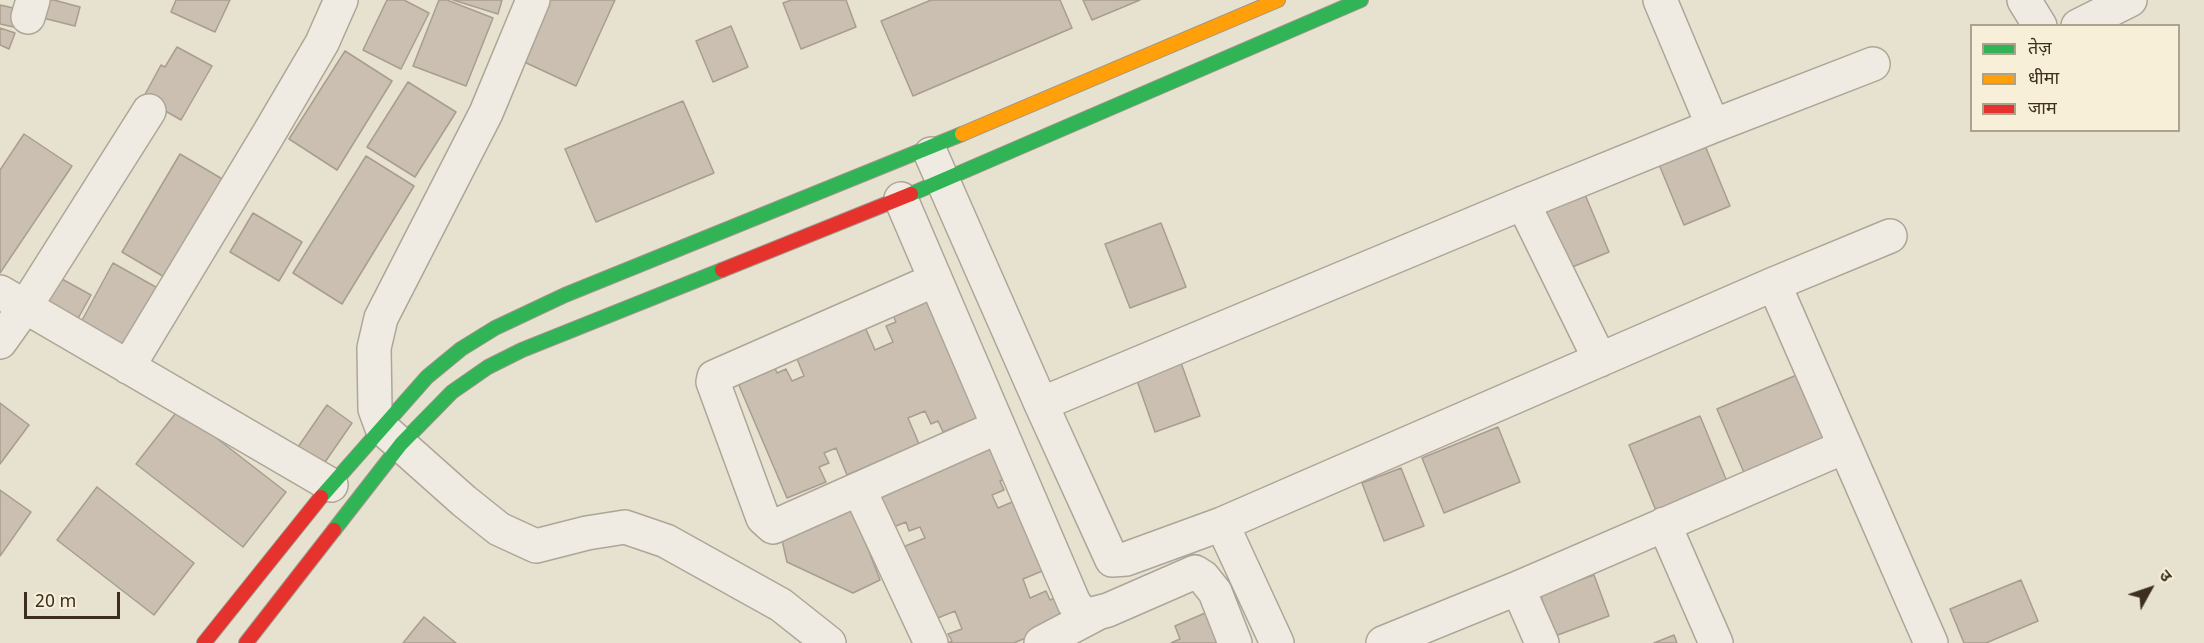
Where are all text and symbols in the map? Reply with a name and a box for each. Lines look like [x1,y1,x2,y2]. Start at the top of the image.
legend [1970,24,2180,132]
text: तेज़ [2028,38,2052,61]
text: धीमा [2028,68,2059,91]
text: जाम [2028,98,2057,121]
north arrow [2120,559,2180,619]
text: उ [2153,567,2175,587]
scale bar [27,580,123,618]
text: 20 m [35,591,76,614]

